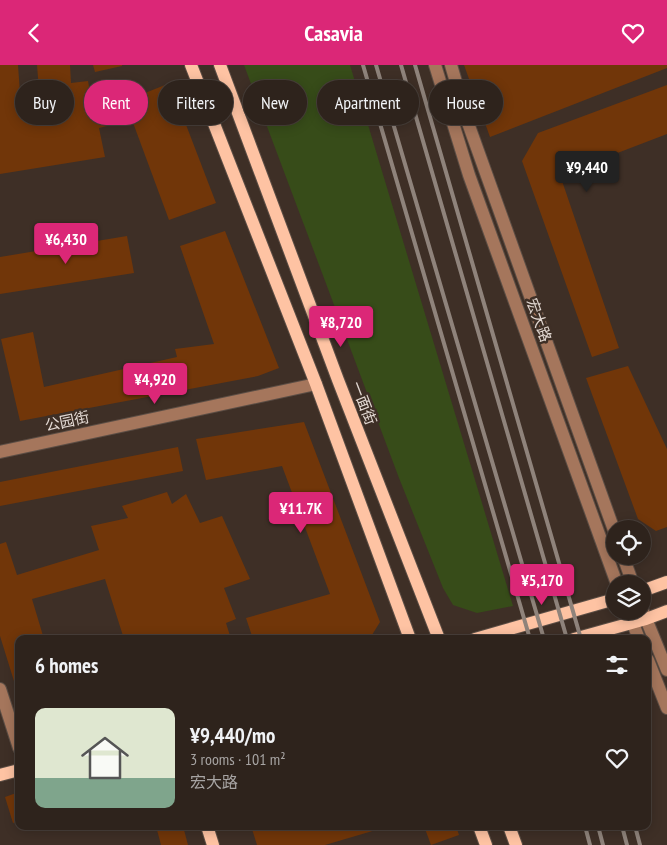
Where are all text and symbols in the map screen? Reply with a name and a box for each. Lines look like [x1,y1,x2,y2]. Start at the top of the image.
icon: back [20,19,48,47]
text: Casavia [304,19,363,47]
icon: heart [619,19,647,47]
chip: Buy [15,80,74,125]
chip: Rent [84,80,148,125]
chip: Filters [158,80,233,125]
chip: New [243,80,307,125]
chip: Apartment [317,80,419,125]
chip: House [429,80,503,125]
pin: ¥9,440 [546,151,628,193]
text: ¥9,440 [566,157,608,177]
pin: ¥6,430 [25,223,107,265]
text: ¥6,430 [45,229,87,249]
street label: 宏大路 [522,296,556,344]
pin: ¥8,720 [300,305,382,348]
text: ¥8,720 [320,312,362,332]
pin: ¥4,920 [114,363,196,405]
text: ¥4,920 [134,369,176,389]
street label: 一面街 [347,379,381,427]
street label: 公园街 [43,407,91,435]
pin: ¥11.7K [260,491,342,534]
text: ¥11.7K [280,498,322,518]
map controls [606,520,651,620]
button: locate [606,520,651,565]
pin: ¥5,170 [501,563,583,606]
text: ¥5,170 [521,570,563,590]
button: layers [606,575,651,620]
icon: filters [603,651,631,679]
text: 6 homes [35,652,98,679]
text: ¥9,440/mo [190,722,275,749]
icon: home [75,728,135,788]
icon: heart [603,744,631,772]
text: 3 rooms · 101 m² [190,749,286,769]
text: 宏大路 [190,772,238,792]

